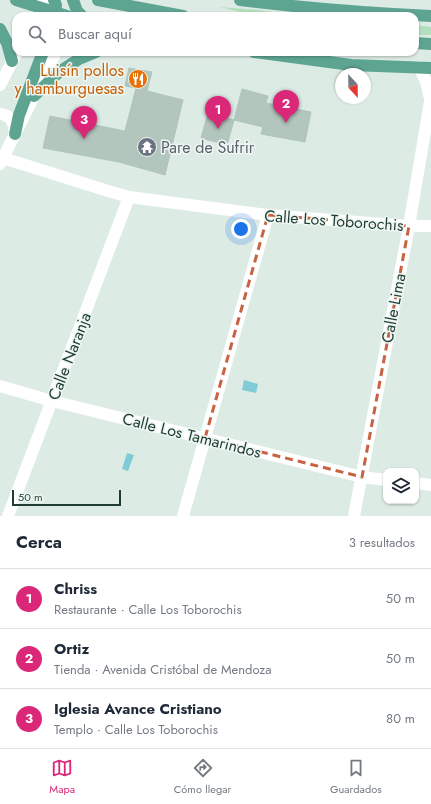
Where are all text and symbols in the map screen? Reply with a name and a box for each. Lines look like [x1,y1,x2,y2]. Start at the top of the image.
search box [12,12,419,56]
icon: search [26,23,48,45]
text: Buscar aquí [58,23,132,45]
place label: Luisín pollos y hamburguesas [14,59,124,100]
restaurant icon: Luisín pollos y hamburguesas [127,68,149,90]
north arrow [335,68,371,104]
pin: 2 [273,90,299,123]
pin: 1 [205,96,231,129]
pin: 3 [71,106,97,139]
temple icon: Pare de Sufrir [136,136,158,158]
place label: Pare de Sufrir [161,136,255,159]
street label: Calle Los Toborochis [264,204,404,237]
your location [231,219,251,239]
street label: Calle Lima [375,271,412,345]
street label: Calle Naranja [42,309,97,403]
street label: Calle Los Tamarindos [120,407,264,464]
map controls [383,468,419,504]
button: layers [383,468,419,504]
scale bar [12,488,121,507]
text: 50 m [18,489,43,505]
text: Cerca [16,530,62,554]
text: 3 resultados [349,533,415,552]
text: Chriss [54,578,97,600]
text: 1 [26,589,32,608]
text: 50 m [386,589,415,608]
text: Restaurante · Calle Los Toborochis [54,600,242,619]
text: Ortiz [54,638,89,660]
text: 2 [25,649,33,668]
text: 50 m [386,649,415,668]
text: Tienda · Avenida Cristóbal de Mendoza [54,660,272,679]
text: Iglesia Avance Cristiano [54,698,222,720]
text: 3 [25,709,33,728]
text: 80 m [386,709,415,728]
text: Templo · Calle Los Toborochis [54,720,218,739]
tab: Mapa [49,757,75,797]
tab: Cómo llegar [174,757,231,797]
tab: Guardados [330,757,382,797]

